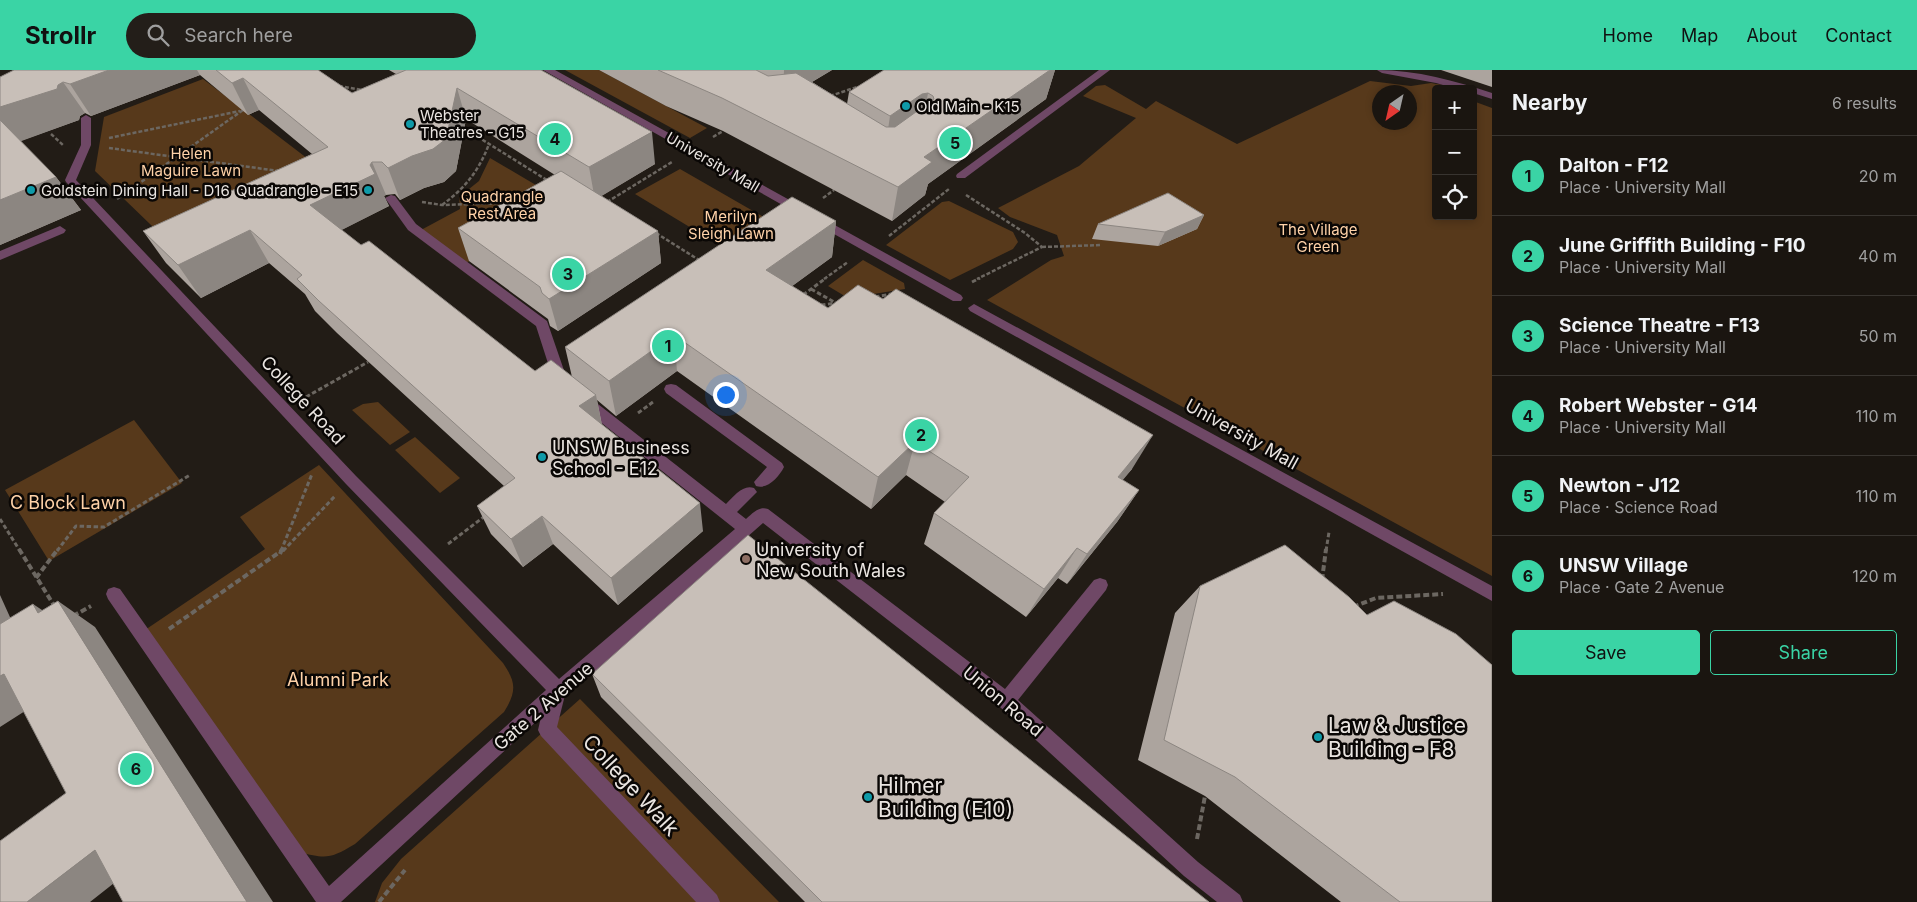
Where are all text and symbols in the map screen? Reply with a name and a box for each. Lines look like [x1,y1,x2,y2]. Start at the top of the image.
search box [126,13,476,58]
text: Strollr [25,21,96,50]
icon: search [144,21,172,49]
text: Search here [184,24,293,47]
text: Home [1603,25,1653,46]
text: Map [1681,25,1718,46]
text: About [1746,25,1797,46]
text: Contact [1825,25,1892,46]
north arrow [1372,85,1417,130]
map controls [1432,85,1477,220]
button: + [1432,85,1477,130]
text: Nearby [1512,90,1587,115]
text: 6 results [1832,93,1897,113]
place label: Old Main - K15 [916,97,1020,116]
marker: Old Main - K15 [900,100,912,112]
place label: Webster Theatres - G15 [420,106,525,142]
marker: Webster Theatres - G15 [404,118,416,130]
pin: 4 [539,120,571,158]
pin: 5 [939,124,971,162]
street label: University Mall [663,128,763,196]
button: − [1432,130,1477,175]
park label: Helen Maguire Lawn [141,144,241,180]
text: Dalton - F12 [1559,154,1669,177]
text: 1 [1525,166,1531,186]
text: 20 m [1859,166,1897,186]
button: locate [1432,175,1477,220]
text: Place · University Mall [1559,177,1726,197]
place label: Goldstein Dining Hall - D16 [41,181,230,200]
place label: Quadrangle - E15 [236,181,358,200]
marker: Goldstein Dining Hall - D16 [25,184,37,196]
marker: Quadrangle - E15 [362,184,374,196]
park label: Quadrangle Rest Area [461,187,543,223]
park label: Merilyn Sleigh Lawn [688,207,774,243]
park label: The Village Green [1278,220,1358,256]
text: June Griffith Building - F10 [1559,234,1806,257]
text: 2 [1523,246,1533,266]
text: 40 m [1858,246,1897,266]
pin: 3 [552,255,584,293]
text: Place · University Mall [1559,257,1726,277]
text: Science Theatre - F13 [1559,314,1760,337]
text: 3 [1523,326,1533,346]
text: 50 m [1859,326,1897,346]
pin: 1 [652,327,684,365]
text: Place · University Mall [1559,337,1726,357]
street label: College Road [257,351,349,449]
your location [713,382,739,408]
street label: University Mall [1182,394,1302,474]
text: Robert Webster - G14 [1559,394,1757,417]
text: 4 [1523,406,1533,426]
text: 110 m [1855,406,1897,426]
pin: 2 [905,416,937,454]
text: Place · University Mall [1559,417,1726,437]
place label: UNSW Business School - E12 [552,437,690,479]
marker: UNSW Business School - E12 [536,451,548,463]
text: Newton - J12 [1559,474,1680,497]
text: 5 [1523,486,1533,506]
text: 110 m [1855,486,1897,506]
park label: C Block Lawn [10,492,126,513]
text: Place · Science Road [1559,497,1718,517]
place label: University of New South Wales [756,539,905,581]
marker: University of New South Wales [740,553,752,565]
text: UNSW Village [1559,554,1688,577]
text: 6 [1523,566,1533,586]
text: 120 m [1852,566,1897,586]
text: Place · Gate 2 Avenue [1559,577,1724,597]
button: Save [1512,630,1700,675]
button: Share [1710,630,1897,675]
street label: Gate 2 Avenue [489,657,597,755]
street label: Union Road [959,661,1047,741]
park label: Alumni Park [287,669,389,690]
place label: Law & Justice Building - F8 [1328,713,1466,762]
street label: College Walk [578,729,685,841]
marker: Law & Justice Building - F8 [1312,731,1324,743]
pin: 6 [120,750,152,788]
place label: Hilmer Building (E10) [878,773,1013,822]
marker: Hilmer Building (E10) [862,791,874,803]

